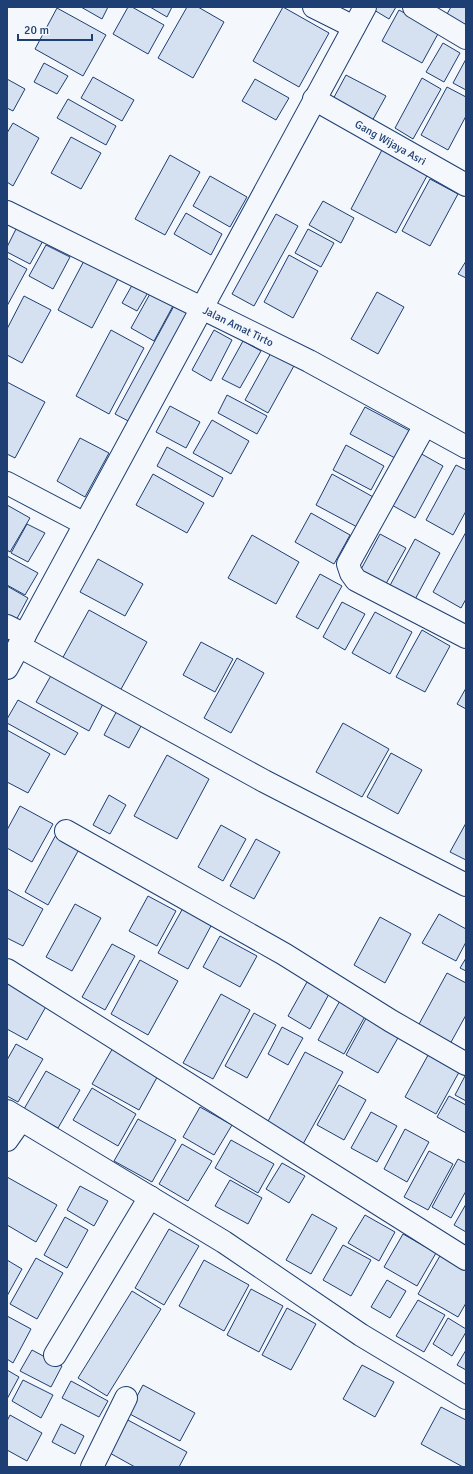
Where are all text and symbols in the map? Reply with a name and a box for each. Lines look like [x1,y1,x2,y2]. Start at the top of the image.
scale bar [18,16,92,42]
text: 20 m [24,23,49,38]
street label: Gang Wijaya Asri [353,118,428,168]
street label: Jalan Amat Tirto [201,304,276,350]

